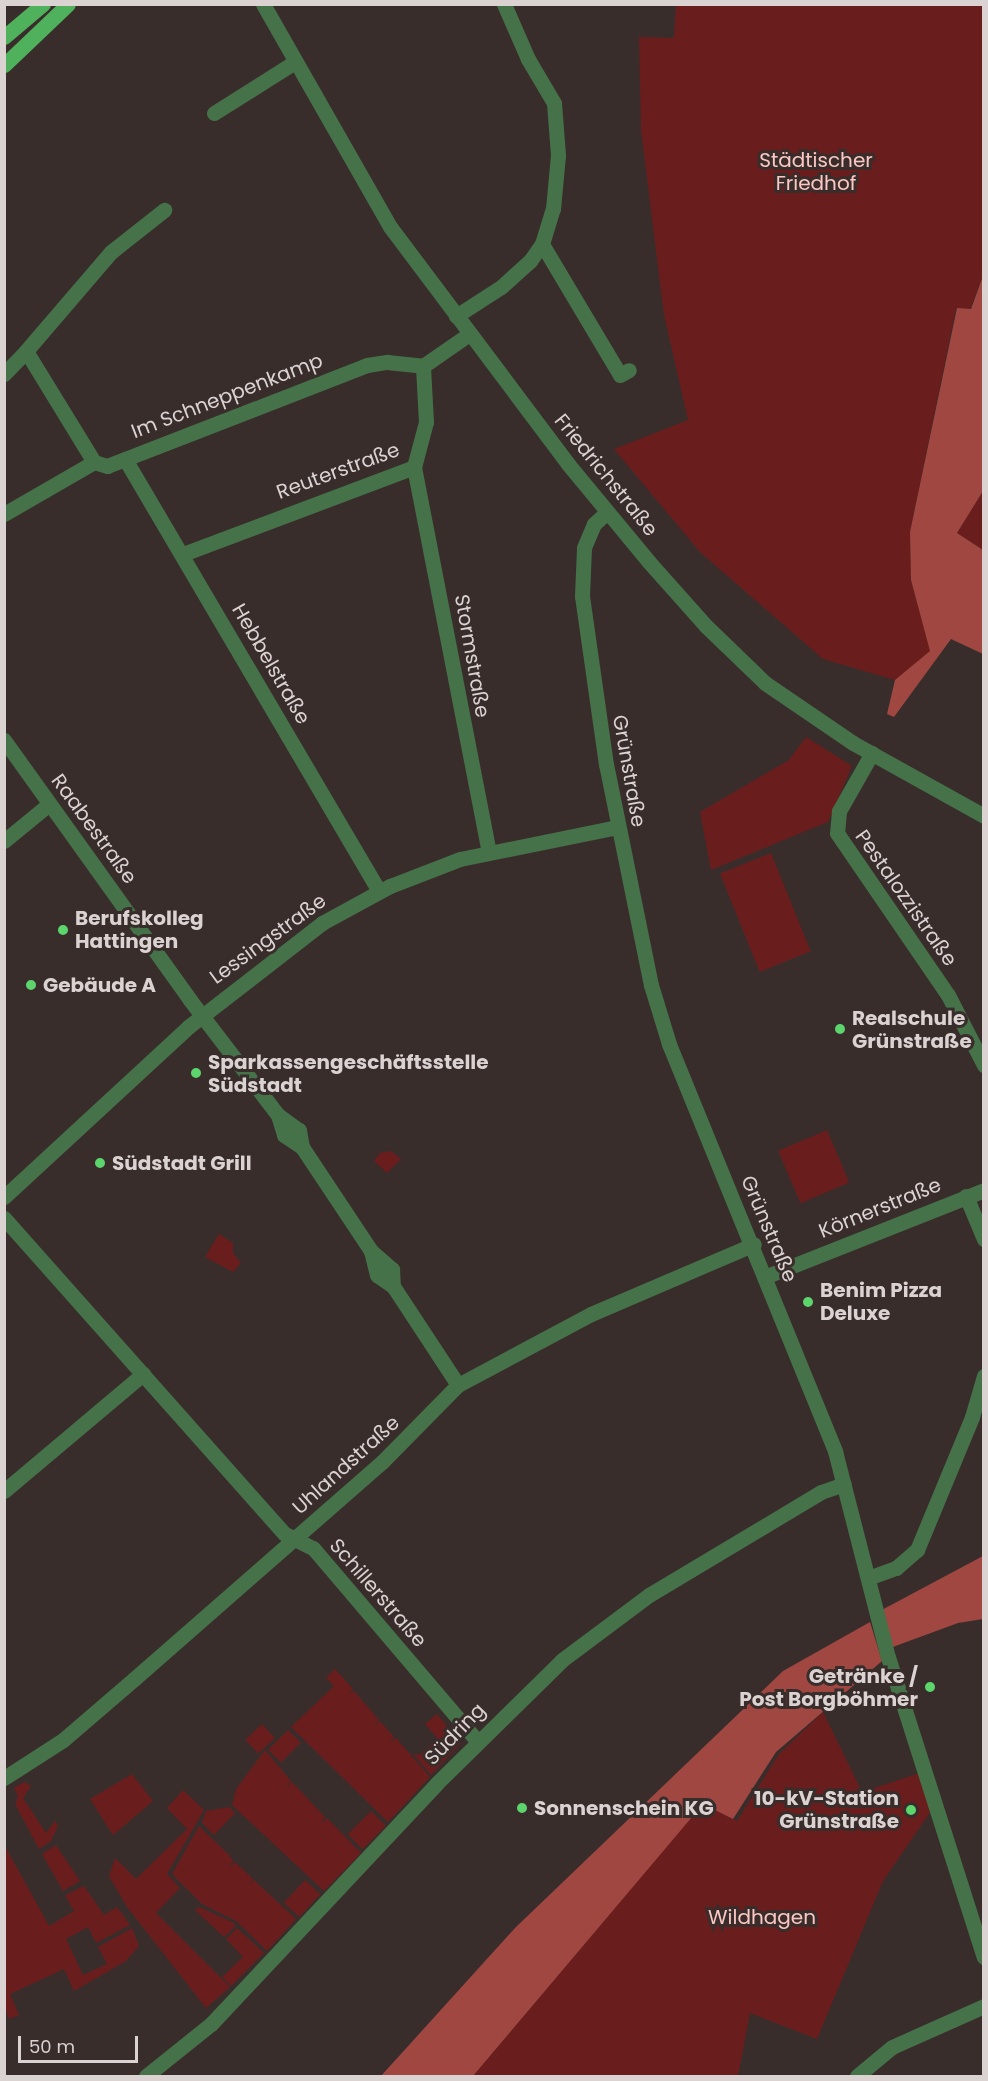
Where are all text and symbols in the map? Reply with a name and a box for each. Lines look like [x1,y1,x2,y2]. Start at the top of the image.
park label: Städtischer Friedhof [759,148,873,195]
street label: Im Schneppenkamp [128,348,326,444]
street label: Friedrichstraße [549,409,663,541]
street label: Reuterstraße [273,438,403,504]
street label: Stormstraße [449,593,495,719]
street label: Hebbelstraße [227,599,315,729]
street label: Grünstraße [607,713,651,829]
street label: Raabestraße [46,769,142,889]
street label: Pestalozzistraße [850,825,962,971]
street label: Lessingstraße [205,889,331,989]
place label: Berufskolleg Hattingen [75,906,204,953]
marker: Berufskolleg Hattingen [56,923,70,937]
place label: Gebäude A [43,973,156,997]
marker: Gebäude A [24,978,38,992]
place label: Realschule Grünstraße [852,1006,972,1053]
marker: Realschule Grünstraße [833,1022,847,1036]
place label: Sparkassengeschäftsstelle Südstadt [208,1050,488,1097]
marker: Sparkassengeschäftsstelle Südstadt [189,1066,203,1080]
place label: Südstadt Grill [112,1151,252,1175]
marker: Südstadt Grill [93,1156,107,1170]
street label: Grünstraße [736,1172,802,1286]
street label: Körnerstraße [815,1173,945,1243]
place label: Benim Pizza Deluxe [820,1278,942,1325]
marker: Benim Pizza Deluxe [801,1295,815,1309]
street label: Uhlandstraße [288,1411,404,1519]
street label: Schillerstraße [324,1534,432,1652]
place label: Getränke / Post Borgböhmer [739,1664,918,1711]
marker: Getränke / Post Borgböhmer [923,1680,937,1694]
street label: Südring [420,1698,490,1770]
place label: 10-kV-Station Grünstraße [754,1786,899,1833]
place label: Sonnenschein KG [534,1796,714,1820]
marker: Sonnenschein KG [515,1801,529,1815]
marker: 10-kV-Station Grünstraße [904,1803,918,1817]
park label: Wildhagen [708,1905,816,1929]
scale bar [21,2024,141,2062]
text: 50 m [29,2034,75,2059]

